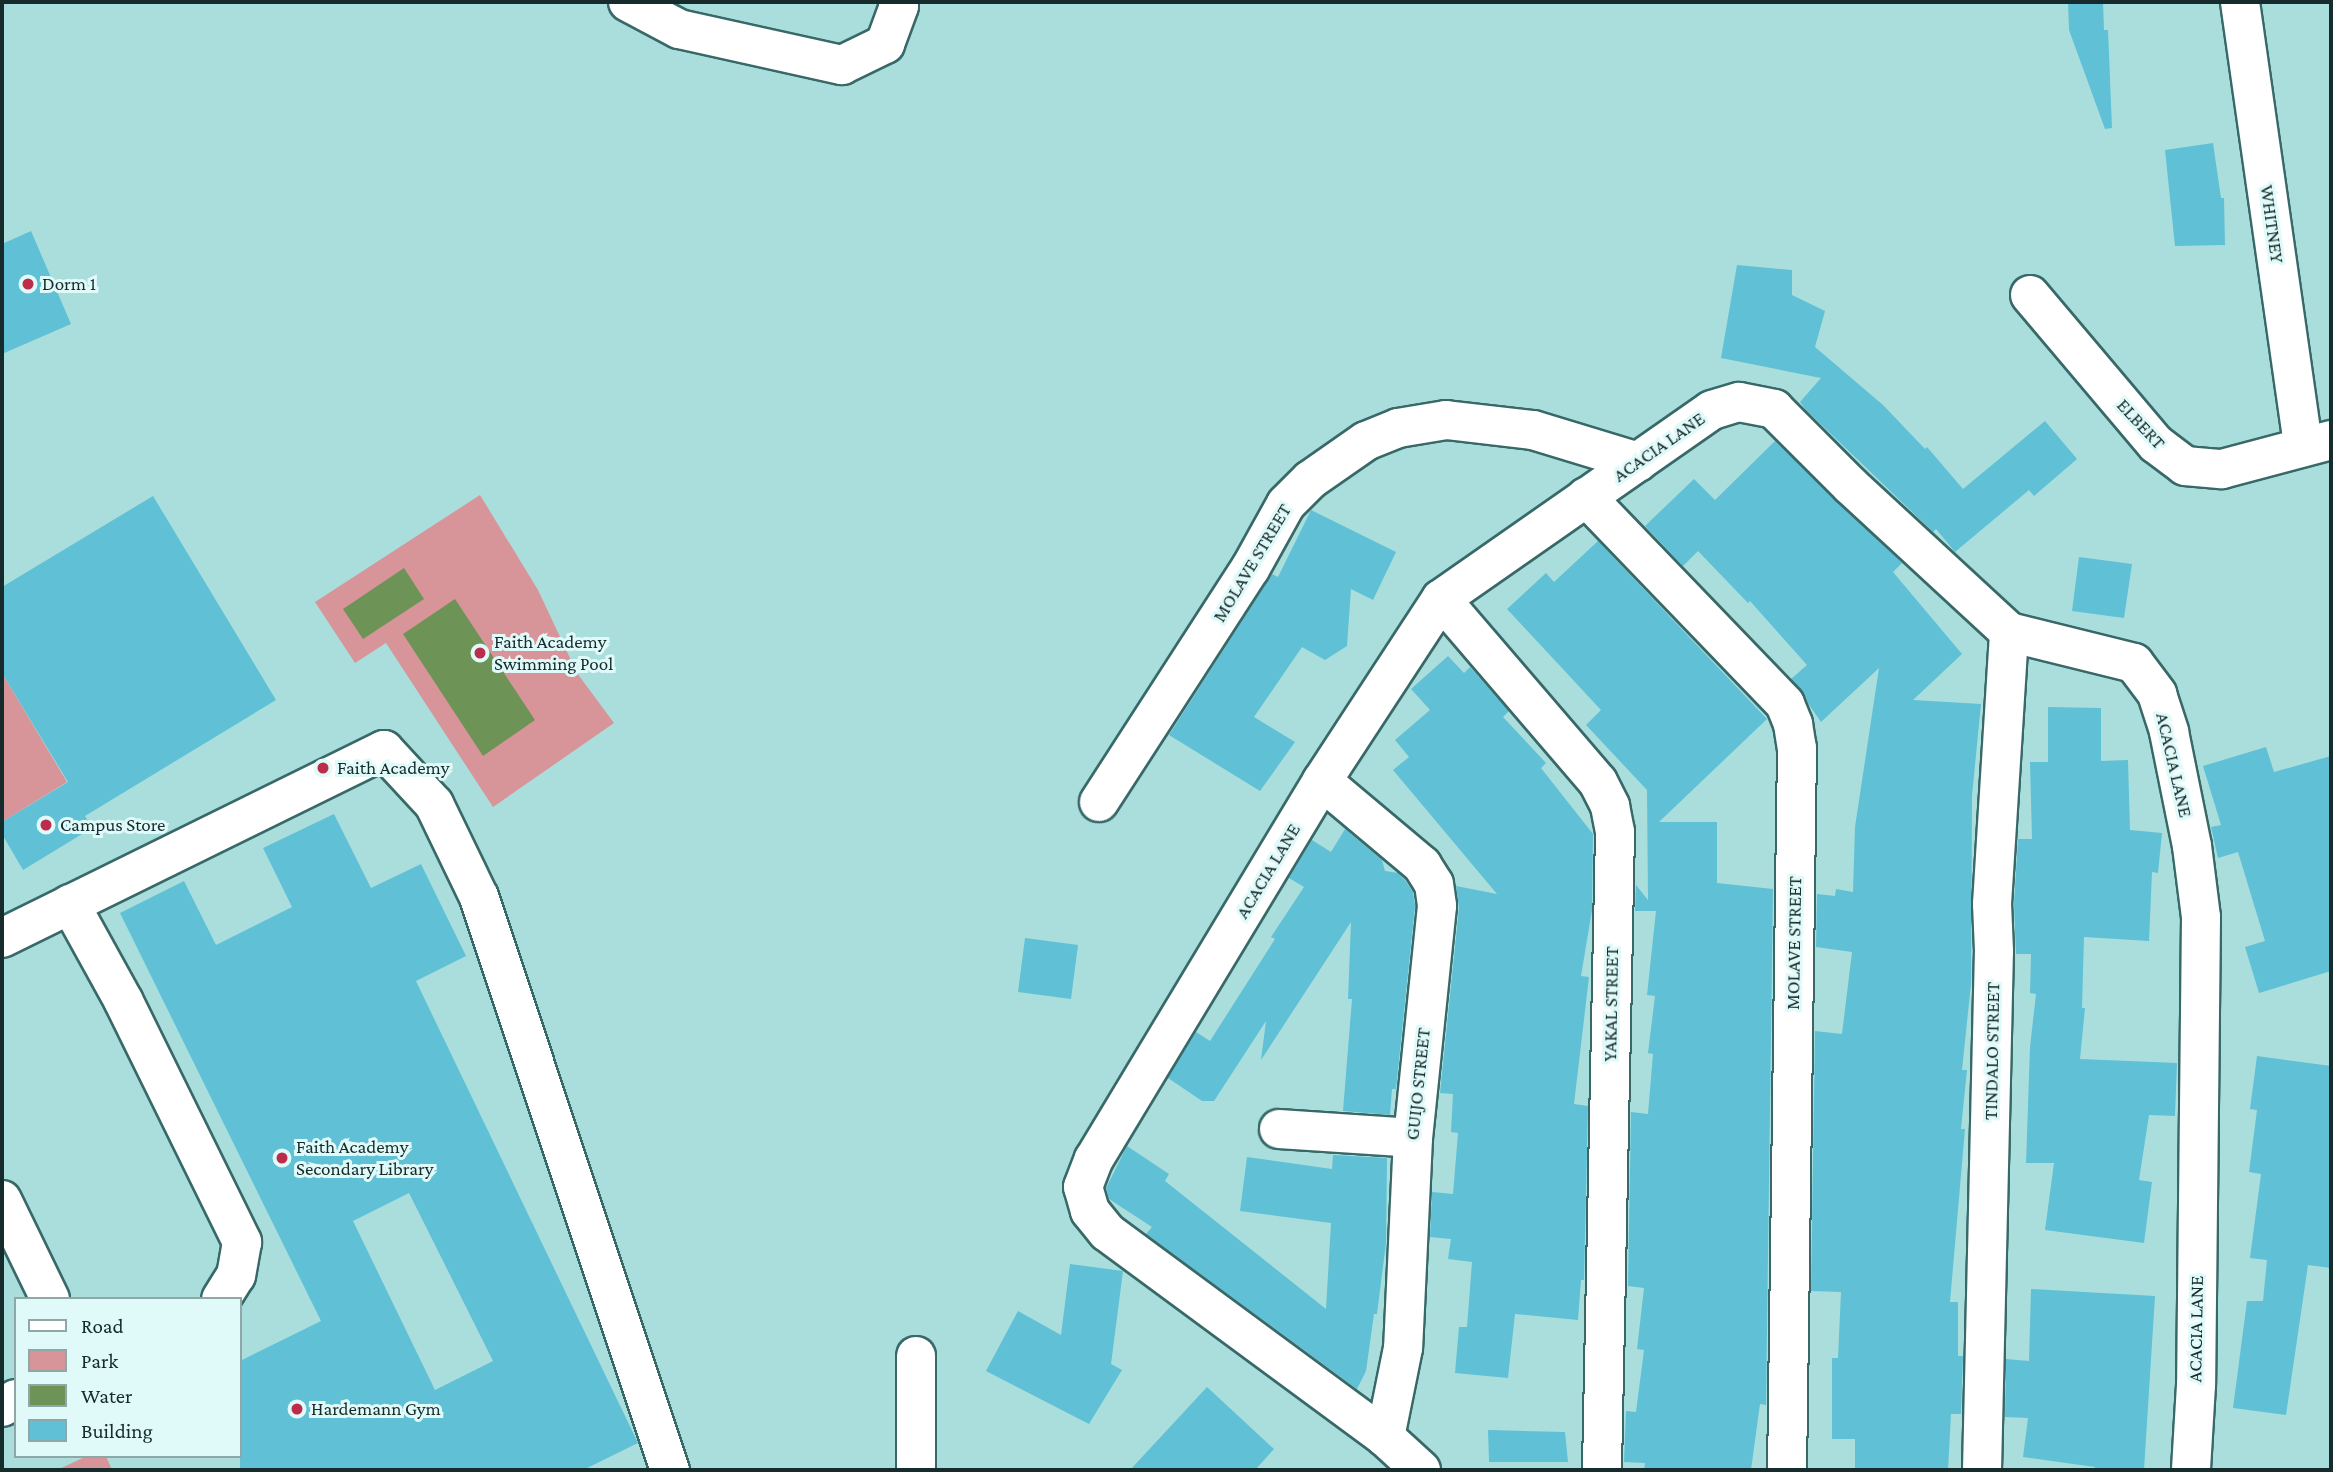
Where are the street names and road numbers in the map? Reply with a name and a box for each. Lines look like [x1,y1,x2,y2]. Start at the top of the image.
street label: WHITNEY [2255,183,2289,265]
street label: ELBERT [2112,394,2170,454]
street label: ACACIA LANE [1609,407,1709,487]
street label: MOLAVE STREET [1208,500,1296,626]
street label: ACACIA LANE [2151,710,2197,820]
street label: ACACIA LANE [1231,819,1305,923]
street label: MOLAVE STREET [1781,876,1807,1010]
street label: YAKAL STREET [1599,946,1623,1062]
street label: TINDALO STREET [1979,982,2005,1120]
street label: GUIJO STREET [1401,1027,1435,1141]
street label: ACACIA LANE [2184,1275,2208,1383]

